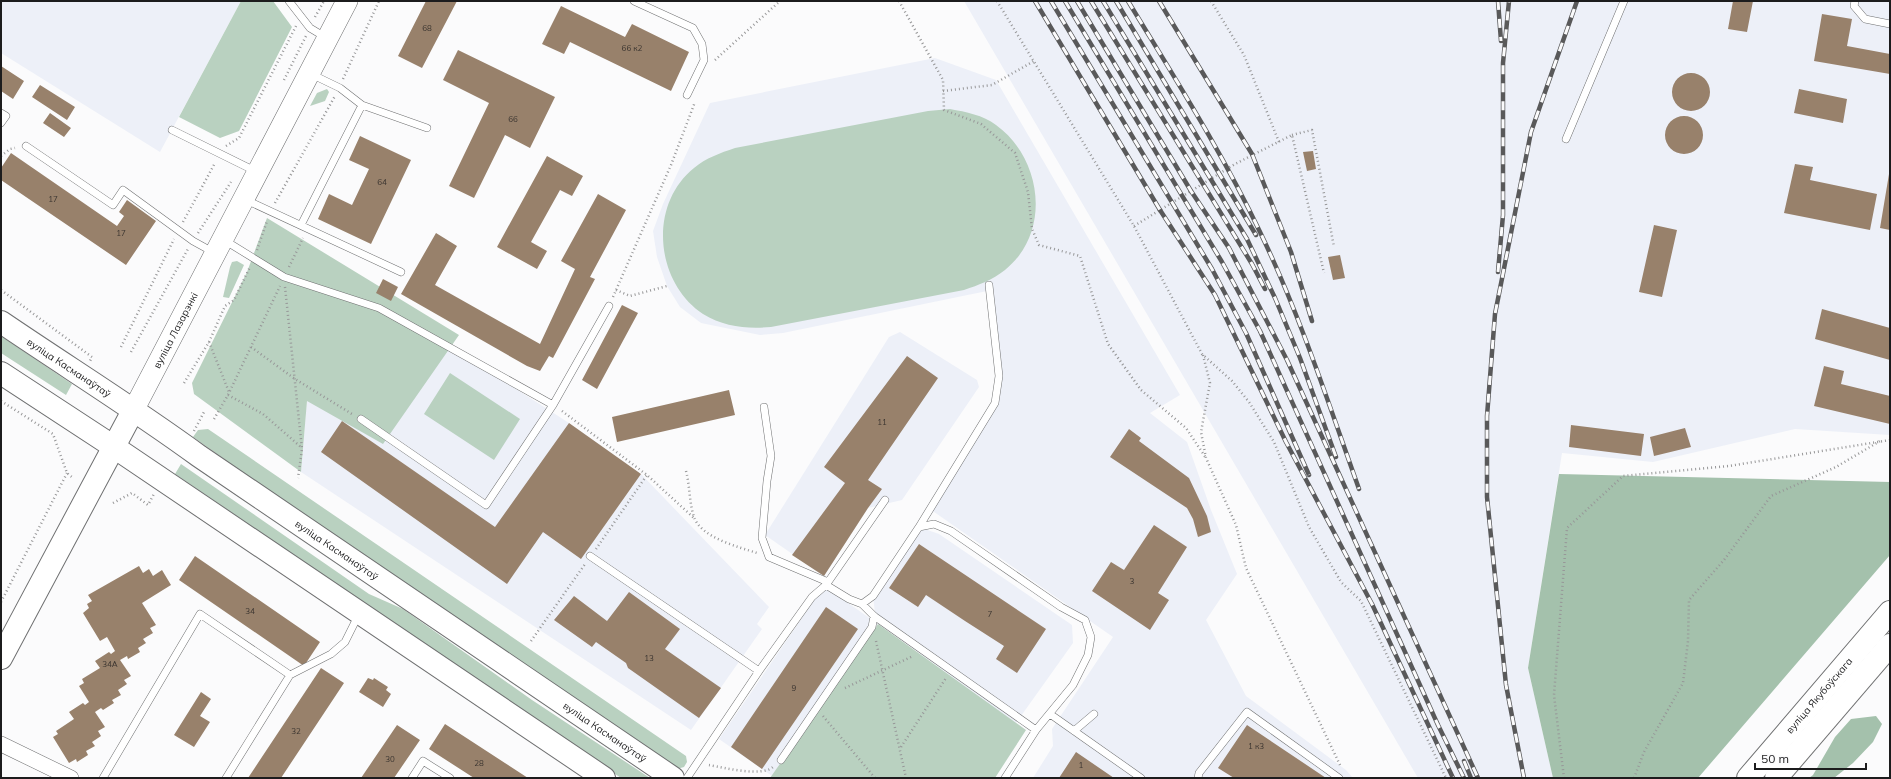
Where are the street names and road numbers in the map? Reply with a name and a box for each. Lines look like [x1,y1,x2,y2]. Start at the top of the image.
street label: вуліца Лазарэнкі [150,290,200,370]
street label: вуліца Касманаўтаў [25,335,114,400]
street label: вуліца Касманаўтаў [293,517,382,583]
street label: вуліца Якубоўскага [1783,655,1855,736]
street label: вуліца Касманаўтаў [561,699,650,765]

